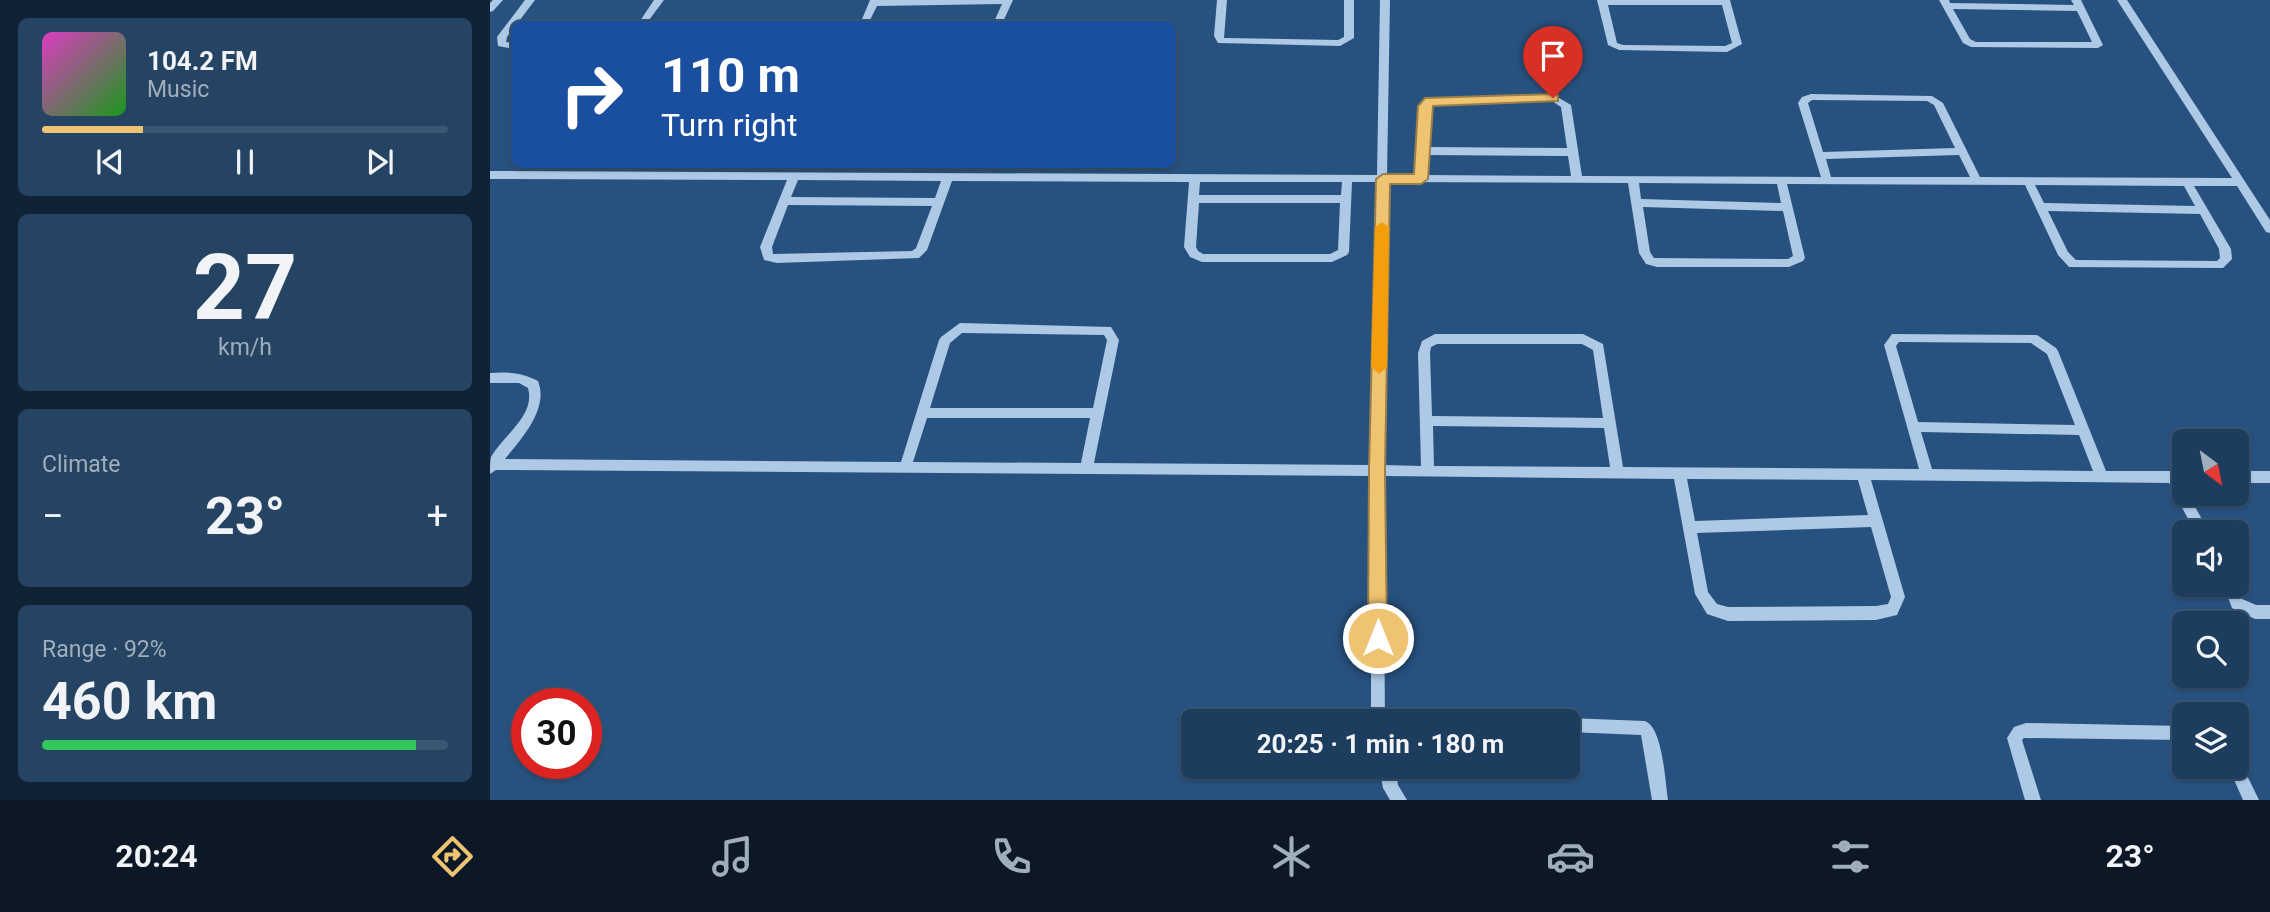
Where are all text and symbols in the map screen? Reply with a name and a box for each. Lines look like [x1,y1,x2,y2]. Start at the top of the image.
pin [1523,26,1583,98]
icon: arrive [1534,37,1572,75]
text: 104.2 FM [147,46,258,76]
text: 110 m [661,47,800,104]
icon: right [546,49,637,140]
text: Music [147,76,209,103]
text: Turn right [661,106,797,144]
icon: previous [91,143,129,181]
icon: pause [226,143,264,181]
icon: next [361,143,399,181]
text: 27 [193,235,297,341]
text: km/h [218,334,272,361]
north arrow [2172,429,2249,506]
map controls [2172,429,2249,779]
text: Climate [42,451,121,478]
text: 23° [205,486,285,547]
text: − [42,494,64,538]
text: + [426,494,448,538]
button: sound [2172,520,2249,597]
position arrow [1341,601,1415,675]
button: search [2172,611,2249,688]
text: Range · 92% [42,636,167,663]
text: 460 km [42,671,217,732]
speed limit sign: 30 [511,688,602,779]
button: layers [2172,702,2249,779]
text: 20:25 · 1 min · 180 m [1257,729,1504,759]
icon: directions [428,832,477,881]
icon: music [708,832,757,881]
icon: phone [987,832,1036,881]
icon: climate [1267,832,1316,881]
icon: car [1546,832,1595,881]
icon: filters [1826,832,1875,881]
text: 20:24 [115,837,198,875]
text: 23° [2105,837,2155,875]

